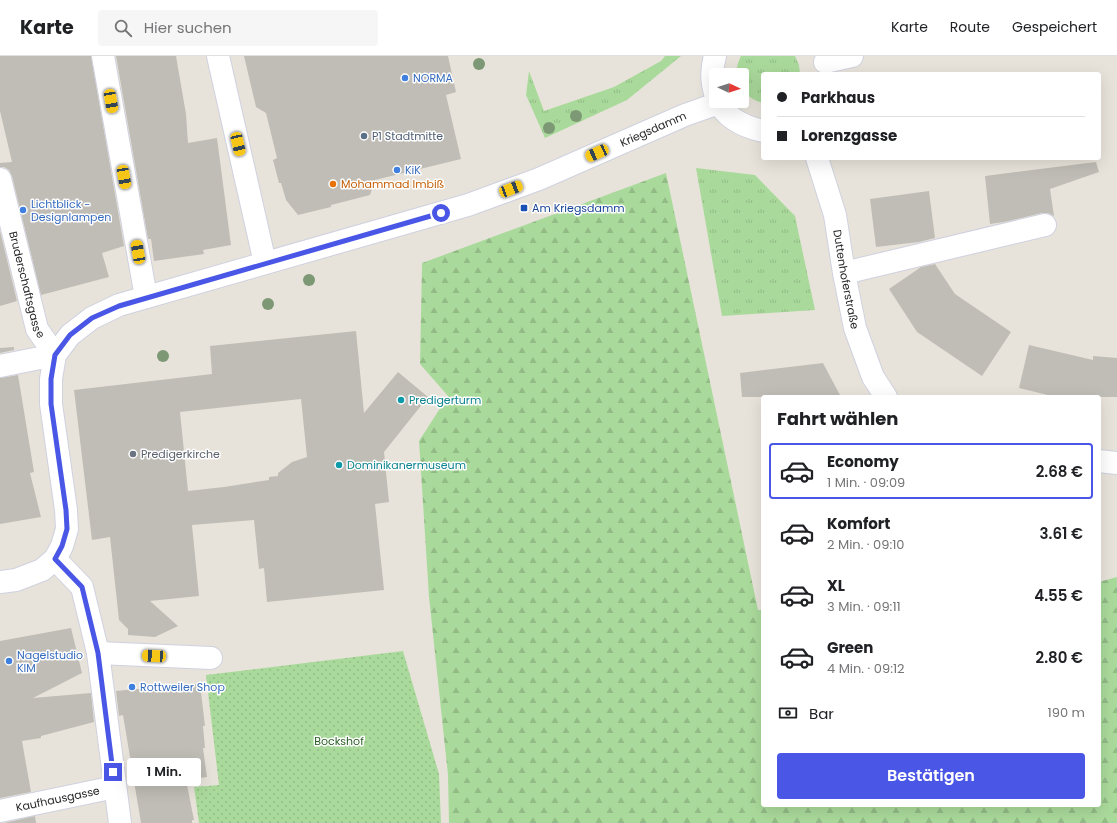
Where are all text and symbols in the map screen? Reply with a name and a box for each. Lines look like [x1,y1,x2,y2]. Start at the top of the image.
search box [98,10,378,46]
text: Karte [20,14,74,41]
icon: search [112,17,134,39]
text: Hier suchen [144,17,232,38]
text: Karte [891,17,928,37]
text: Route [950,17,990,37]
text: Gespeichert [1012,17,1097,37]
north arrow [709,68,749,108]
map controls [709,68,749,108]
place label: NORMA [413,70,454,86]
marker: NORMA [400,73,410,83]
text: Parkhaus [801,87,875,108]
car [103,88,119,114]
street label: Kriegsdamm [617,107,689,151]
text: Lorenzgasse [801,125,897,146]
place label: P1 Stadtmitte [372,128,443,144]
car [229,131,247,157]
marker: P1 Stadtmitte [359,131,369,141]
car [584,143,610,163]
place label: KiK [405,162,421,178]
car [116,164,132,190]
marker: KiK [392,165,402,175]
place label: Mohammad Imbiß [341,176,444,192]
marker: Mohammad Imbiß [328,179,338,189]
car [498,179,524,199]
place label: Lichtblick - Designlampen [31,196,111,225]
place label: Am Kriegsdamm [532,200,625,216]
marker: Am Kriegsdamm [519,203,529,213]
route start [432,204,450,222]
marker: Lichtblick - Designlampen [18,205,28,215]
street label: Duttenhoferstraße [829,228,863,331]
street label: Bruderschaftsgasse [5,230,49,341]
car [130,239,146,265]
place label: Predigerturm [409,392,481,408]
marker: Predigerturm [396,395,406,405]
text: Fahrt wählen [777,406,899,431]
place label: Predigerkirche [141,446,220,462]
marker: Predigerkirche [128,449,138,459]
text: Economy [827,451,899,472]
icon: car [779,453,815,489]
place label: Dominikanermuseum [347,457,466,473]
marker: Dominikanermuseum [334,460,344,470]
text: 2.68 € [1036,461,1083,482]
text: 1 Min. · 09:09 [827,473,905,492]
text: Komfort [827,513,890,534]
icon: car [779,515,815,551]
text: 3.61 € [1040,523,1083,544]
text: 2 Min. · 09:10 [827,535,905,554]
text: XL [827,575,845,596]
icon: car [779,577,815,613]
text: 4.55 € [1034,585,1083,606]
text: 3 Min. · 09:11 [827,597,901,616]
text: Green [827,637,873,658]
icon: car [779,639,815,675]
place label: Nagelstudio KIM [17,647,83,676]
text: 2.80 € [1036,647,1083,668]
car [142,649,166,663]
marker: Nagelstudio KIM [4,656,14,666]
text: 4 Min. · 09:12 [827,659,905,678]
place label: Rottweiler Shop [140,679,225,695]
marker: Rottweiler Shop [127,682,137,692]
icon: cash [777,702,799,724]
text: Bar [809,703,834,724]
text: 190 m [1048,703,1085,722]
park label: Bockshof [314,733,364,749]
button: Bestätigen [777,753,1085,799]
callout: 1 Min. [127,758,201,786]
text: 1 Min. [146,762,182,781]
route end [104,763,122,781]
street label: Kaufhausgasse [14,782,101,815]

